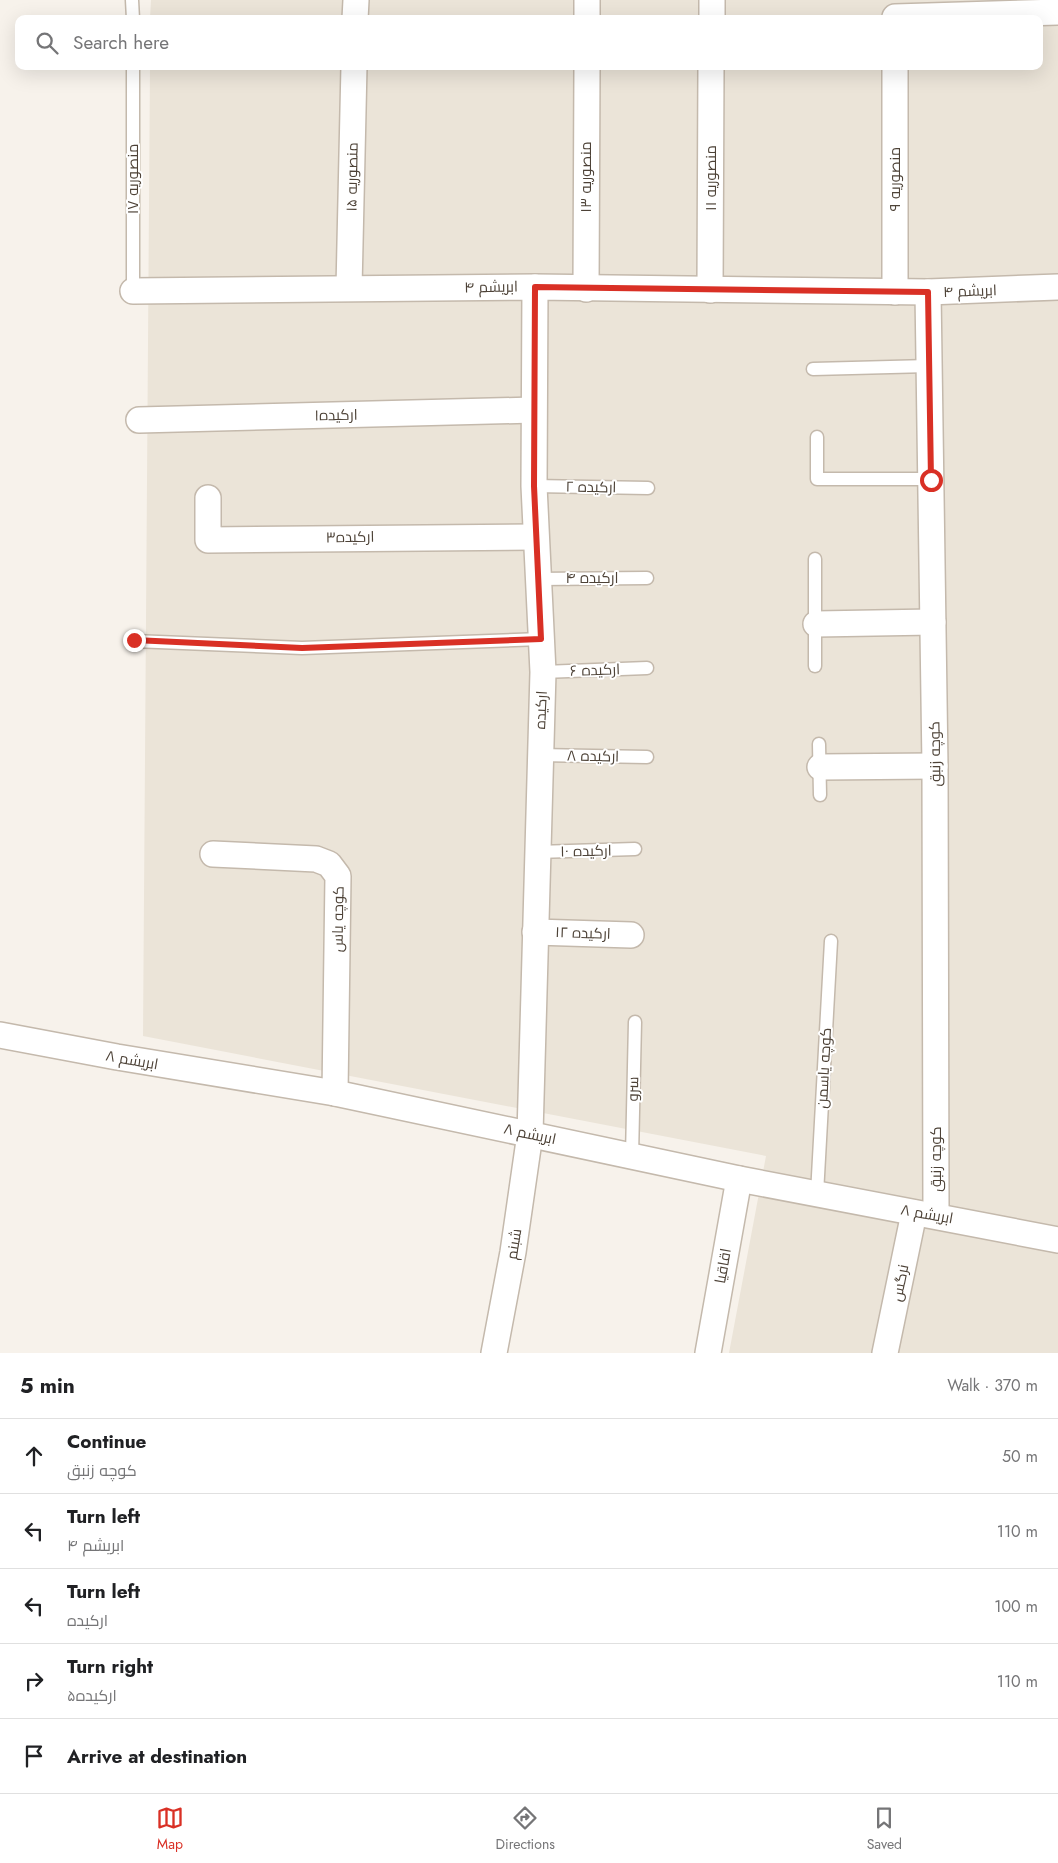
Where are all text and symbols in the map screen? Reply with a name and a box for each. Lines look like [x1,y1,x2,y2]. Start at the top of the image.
search box [15,15,1043,70]
icon: search [33,29,61,57]
text: Search here [73,29,169,56]
street label: منصوریه ۱۳ [575,141,597,213]
street label: منصوریه ۱۵ [340,142,364,212]
street label: منصوریه ۱۷ [122,144,144,214]
street label: منصوریه ۱۱ [700,145,722,211]
street label: منصوریه ۹ [884,147,906,211]
street label: ابریشم ۴ [464,276,518,298]
street label: ابریشم ۴ [943,279,997,303]
street label: ارکیده۱ [314,404,358,426]
route start [920,469,943,492]
street label: ارکیده ۲ [565,476,617,498]
street label: ارکیده۳ [325,526,375,548]
street label: ارکیده ۴ [565,567,619,589]
route end [123,629,146,652]
street label: ارکیده ۶ [570,658,620,682]
street label: ارکیده [529,690,553,730]
street label: کوچه زنبق [923,721,947,787]
street label: ارکیده ۸ [567,745,619,767]
street label: ارکیده ۱۰ [560,840,612,862]
street label: کوچه یاس [326,886,350,952]
street label: ارکیده ۱۲ [555,921,611,945]
street label: کوچه یاسمن [811,1027,837,1109]
street label: ابریشم ۸ [104,1045,160,1075]
street label: سرو [622,1076,644,1102]
street label: ابریشم ۸ [502,1118,558,1150]
street label: کوچه زنبق [925,1126,947,1192]
street label: ابریشم ۸ [899,1199,955,1229]
street label: شبنم [501,1227,527,1261]
street label: اقاقیا [709,1247,737,1285]
street label: نرگس [886,1263,914,1303]
text: 5 min [20,1371,75,1401]
text: Walk · 370 m [947,1374,1038,1397]
text: Continue [67,1428,146,1455]
icon: ahead [20,1442,48,1470]
text: 50 m [1002,1445,1038,1468]
text: کوچه زنبق [67,1459,137,1482]
text: Turn left [67,1503,140,1530]
icon: left [20,1517,48,1545]
text: 110 m [997,1520,1038,1543]
text: ابریشم ۴ [67,1534,124,1557]
text: Turn left [67,1578,140,1605]
icon: left [20,1592,48,1620]
text: 100 m [994,1595,1038,1618]
text: ارکیده [67,1609,108,1632]
text: Turn right [67,1653,153,1680]
icon: right [20,1667,48,1695]
text: 110 m [997,1670,1038,1693]
text: ارکیده۵ [67,1684,117,1707]
icon: arrive [20,1742,48,1770]
text: Arrive at destination [67,1743,247,1770]
tab: Map [156,1804,184,1854]
tab: Directions [496,1804,555,1854]
tab: Saved [867,1804,902,1854]

